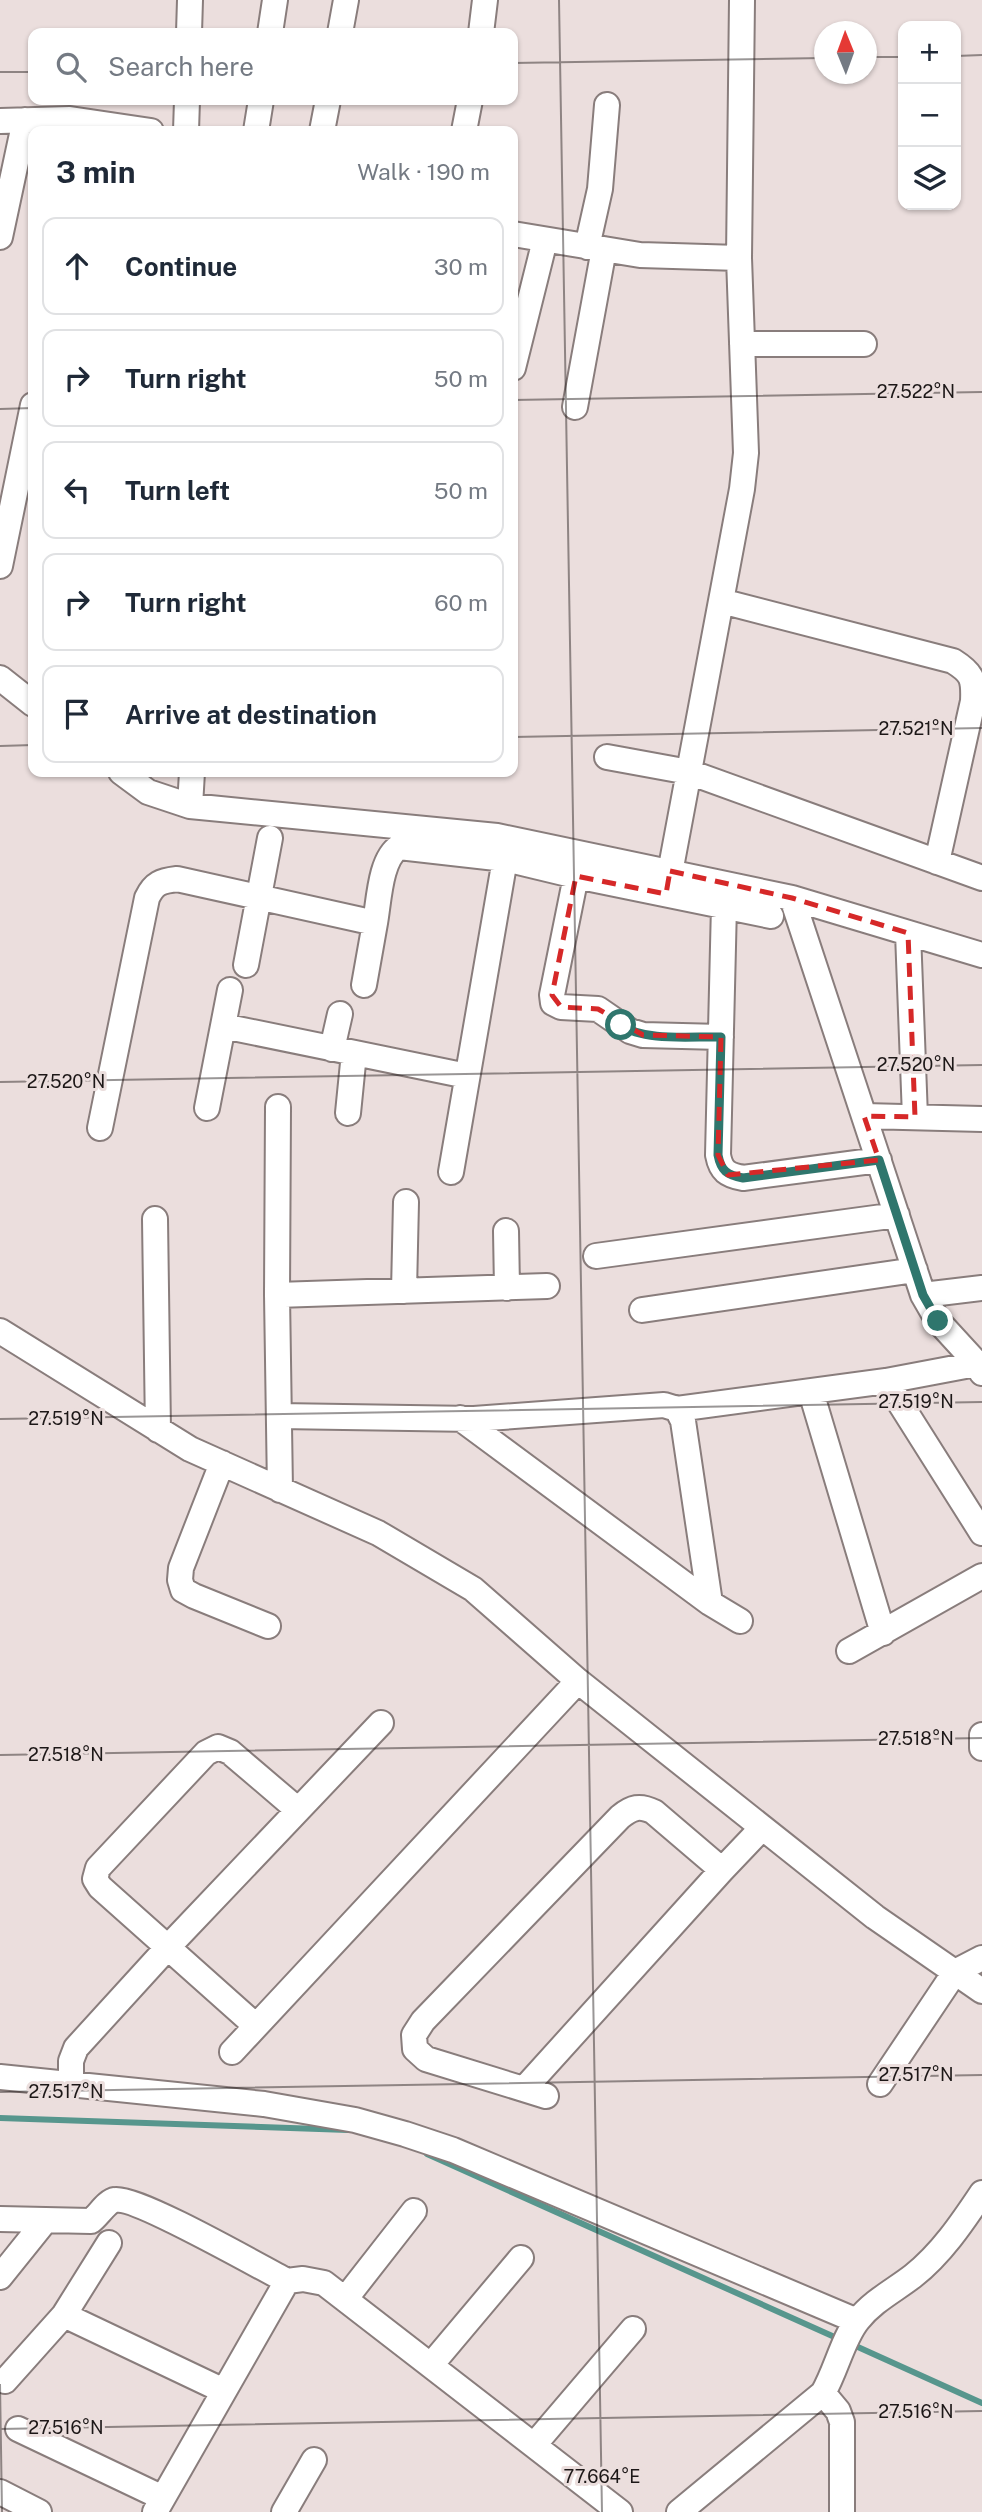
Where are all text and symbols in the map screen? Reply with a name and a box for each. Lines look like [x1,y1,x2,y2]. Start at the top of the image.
north arrow [814,21,877,84]
map controls [898,21,961,210]
button: + [898,21,961,84]
search box [28,28,518,105]
icon: search [52,48,90,86]
text: Search here [108,51,254,82]
button: − [898,84,961,147]
button: layers [898,147,961,210]
text: 3 min [56,154,135,190]
text: Walk · 190 m [357,158,490,185]
icon: ahead [58,247,96,285]
text: Continue [125,251,237,282]
text: 30 m [434,253,488,280]
icon: right [58,359,96,397]
text: Turn right [125,363,247,394]
text: 50 m [434,365,488,392]
text: 27.522°N [877,381,955,402]
icon: left [58,471,96,509]
text: Turn left [125,475,230,506]
text: 50 m [434,477,488,504]
icon: right [58,583,96,621]
text: Turn right [125,587,247,618]
text: 60 m [434,589,488,616]
icon: arrive [58,695,96,733]
text: Arrive at destination [125,699,377,730]
text: 27.521°N [879,718,953,739]
route start [605,1009,636,1040]
text: 27.520°N [877,1054,955,1075]
text: 27.520°N [27,1071,105,1092]
route end [922,1305,953,1336]
text: 27.519°N [878,1391,954,1412]
text: 27.519°N [28,1408,104,1429]
text: 27.518°N [878,1728,954,1749]
text: 27.518°N [28,1744,104,1765]
text: 27.517°N [879,2064,954,2085]
text: 27.517°N [29,2081,104,2102]
text: 27.516°N [878,2401,954,2422]
text: 27.516°N [28,2417,104,2438]
text: 77.664°E [564,2466,640,2487]

